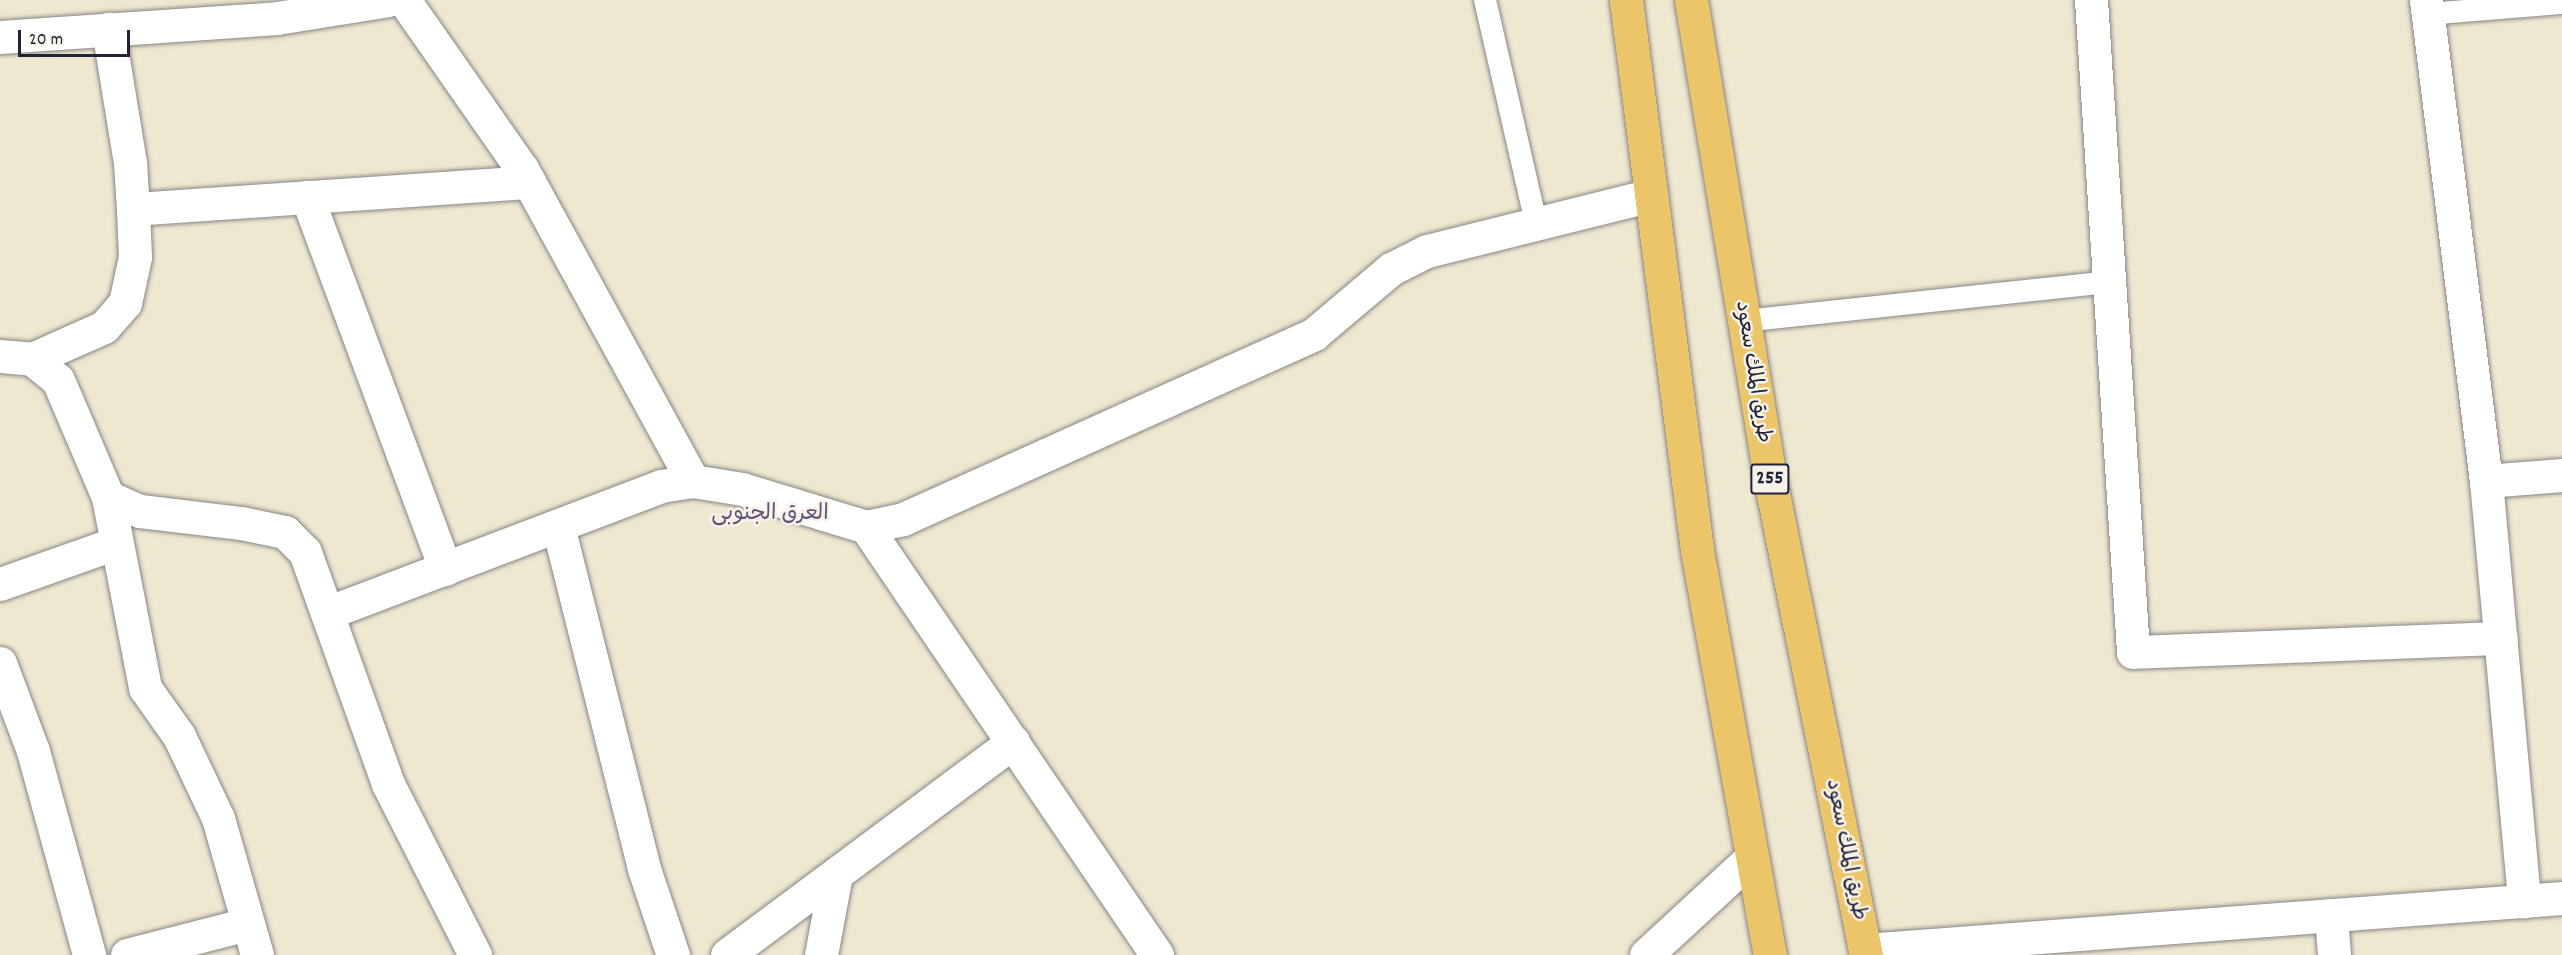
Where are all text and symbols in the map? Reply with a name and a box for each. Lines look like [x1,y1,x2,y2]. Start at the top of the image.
scale bar [21,18,134,56]
text: 20 m [29,28,63,53]
street label: طريق الملك سعود [1728,299,1776,445]
road number: 255 [1749,462,1791,496]
district label: العرق الجنوبى [711,502,829,528]
street label: طريق الملك سعود [1819,777,1871,923]

